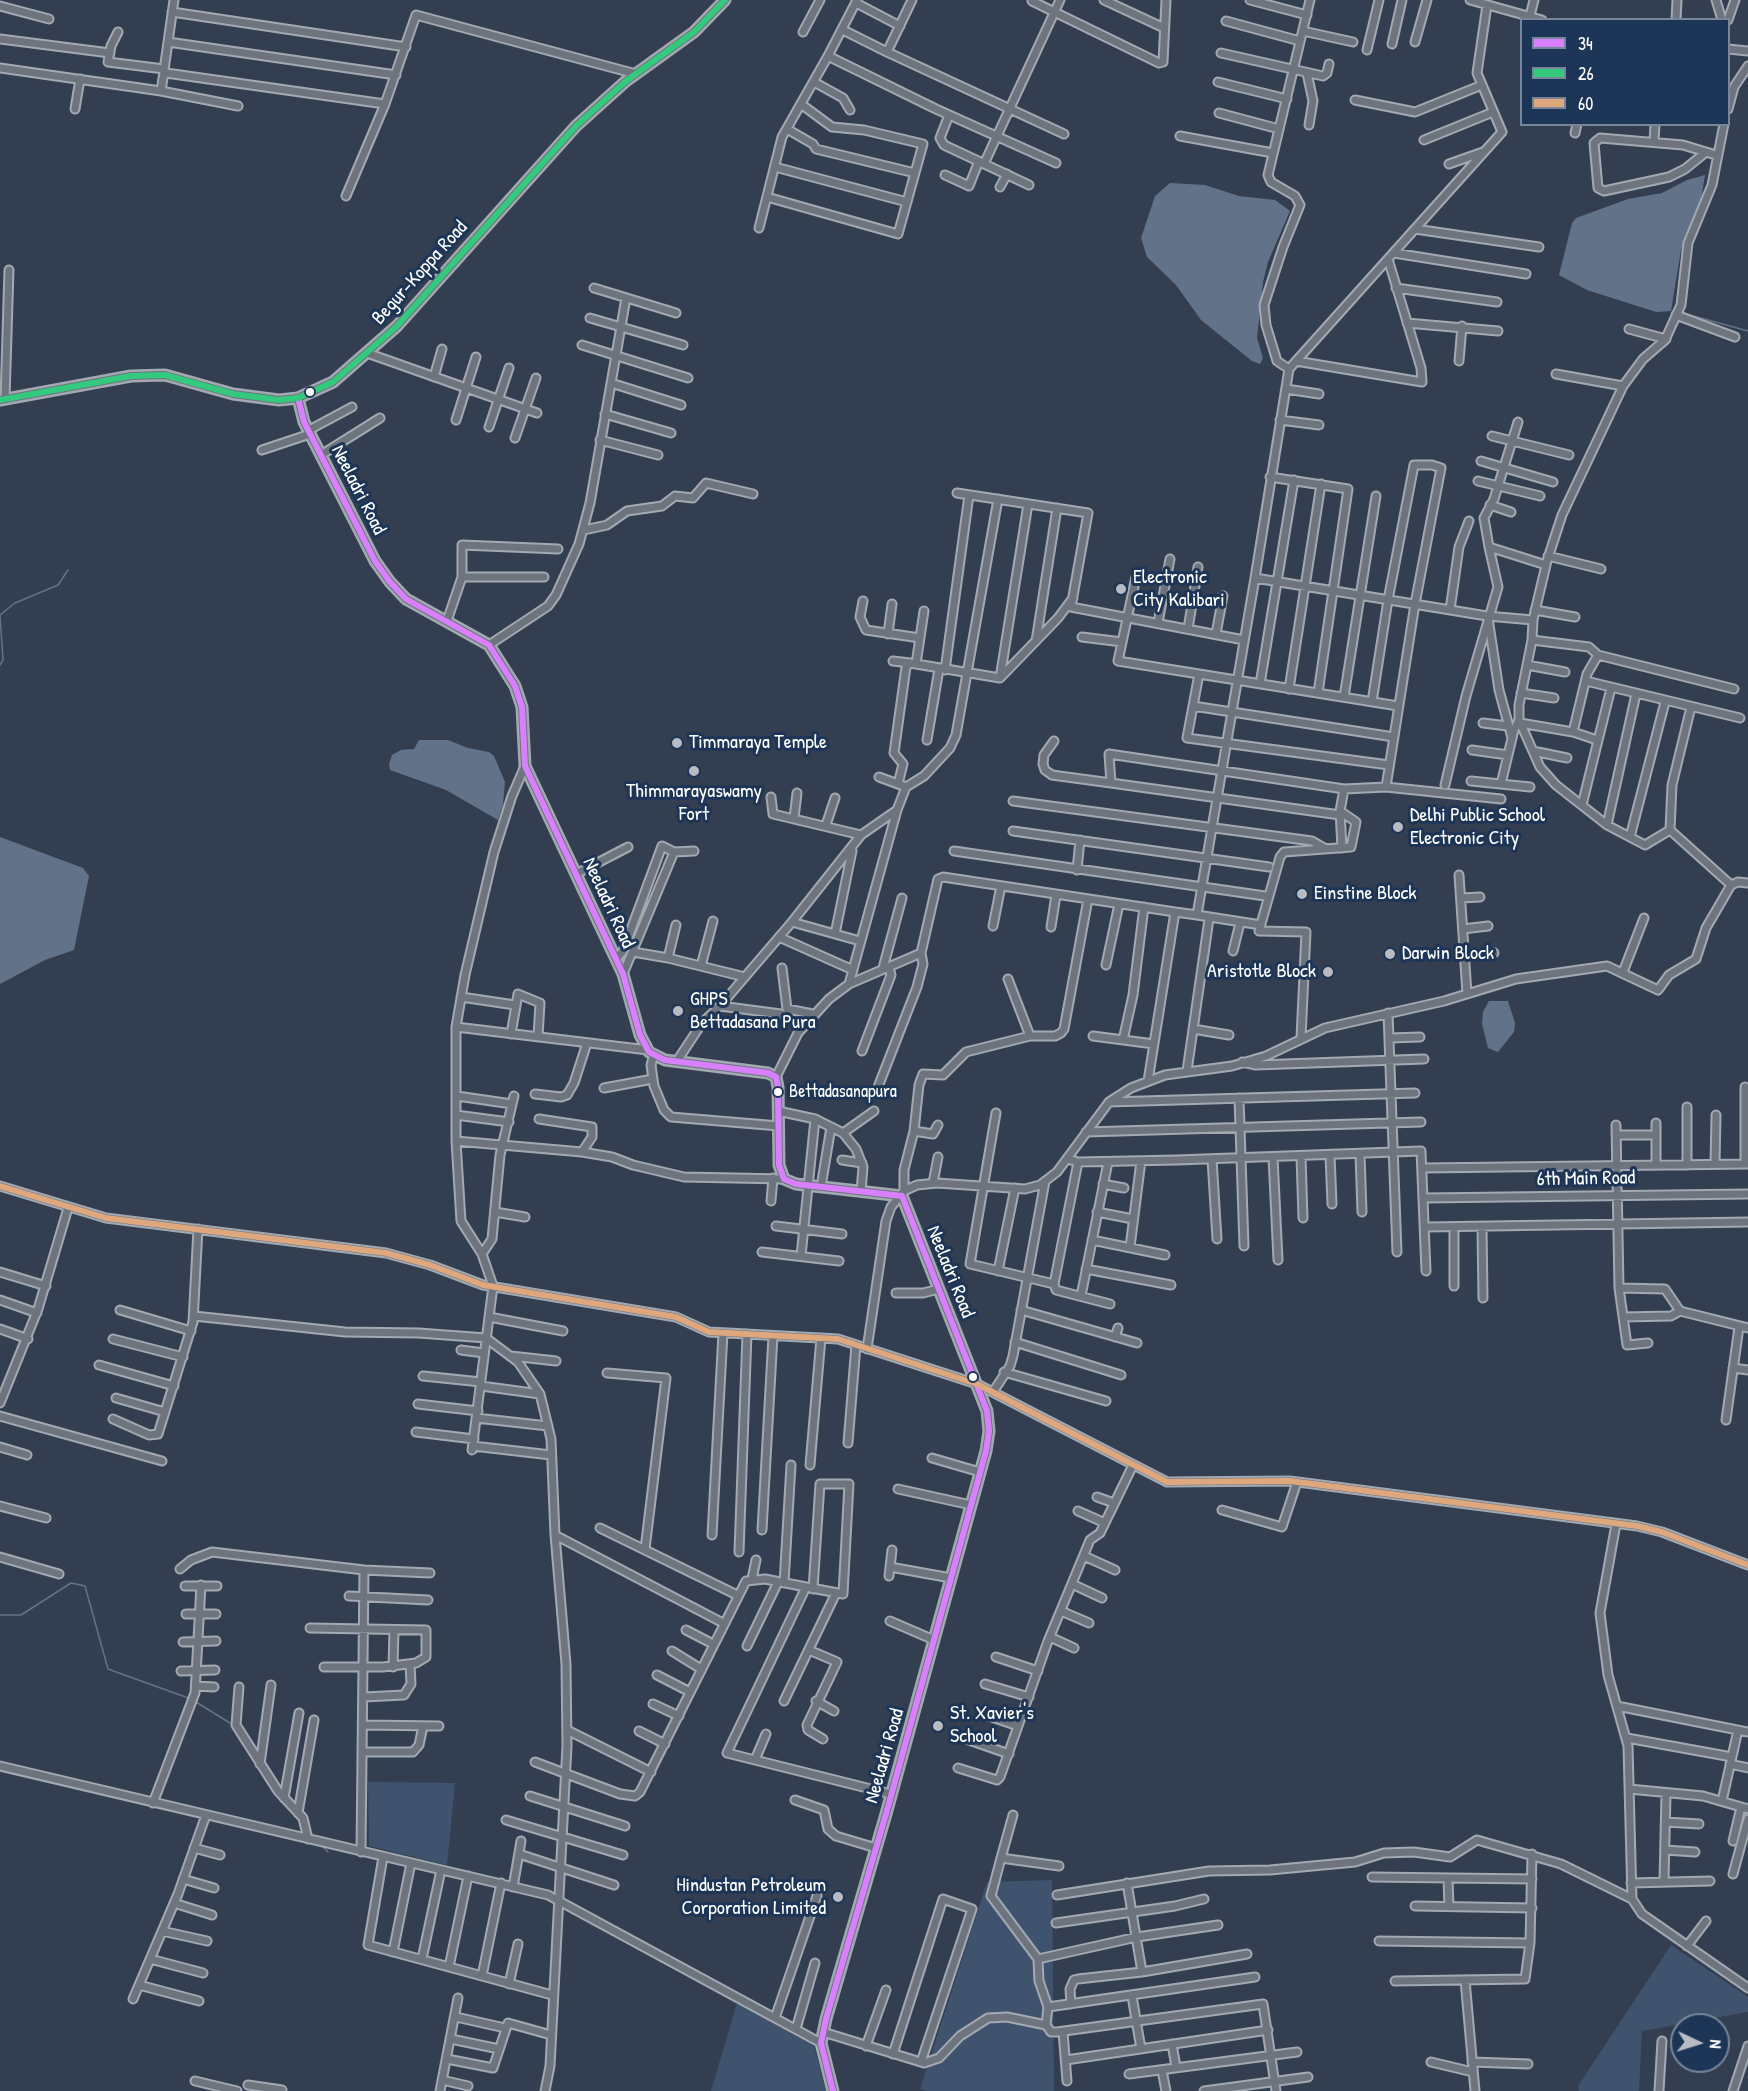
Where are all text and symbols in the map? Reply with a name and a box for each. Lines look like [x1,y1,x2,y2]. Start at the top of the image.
legend [1520,18,1730,126]
text: 34 [1578,31,1593,56]
text: 26 [1578,61,1594,86]
text: 60 [1578,91,1593,116]
street label: Begur-Koppa Road [367,216,473,330]
unlabelled marker [304,386,316,398]
street label: Neeladri Road [325,441,391,539]
place label: Electronic City Kalibari [1133,566,1225,613]
marker: Electronic City Kalibari [1114,582,1128,596]
place label: Timmaraya Temple [689,731,827,755]
marker: Timmaraya Temple [670,736,684,750]
marker: Thimmarayaswamy Fort [687,764,701,778]
place label: Thimmarayaswamy Fort [626,780,762,827]
place label: Delhi Public School Electronic City [1410,804,1545,851]
marker: Delhi Public School Electronic City [1391,820,1405,834]
street label: Neeladri Road [577,854,639,952]
place label: Einstine Block [1314,882,1417,906]
marker: Einstine Block [1295,887,1309,901]
place label: Darwin Block [1402,942,1494,966]
marker: Darwin Block [1383,947,1397,961]
place label: Aristotle Block [1207,960,1316,984]
marker: Aristotle Block [1321,965,1335,979]
place label: GHPS Bettadasana Pura [690,988,816,1035]
marker: GHPS Bettadasana Pura [671,1004,685,1018]
place label: Bettadasanapura [789,1081,897,1103]
marker: Bettadasanapura [772,1086,784,1098]
street label: 6th Main Road [1537,1166,1635,1192]
street label: Neeladri Road [921,1222,979,1322]
unlabelled marker [967,1371,979,1383]
place label: St. Xavier's School [950,1702,1034,1749]
street label: Neeladri Road [860,1706,910,1806]
marker: St. Xavier's School [931,1719,945,1733]
place label: Hindustan Petroleum Corporation Limited [676,1874,826,1921]
marker: Hindustan Petroleum Corporation Limited [831,1890,845,1904]
north arrow [1670,2013,1730,2073]
text: N [1705,2039,1727,2049]

